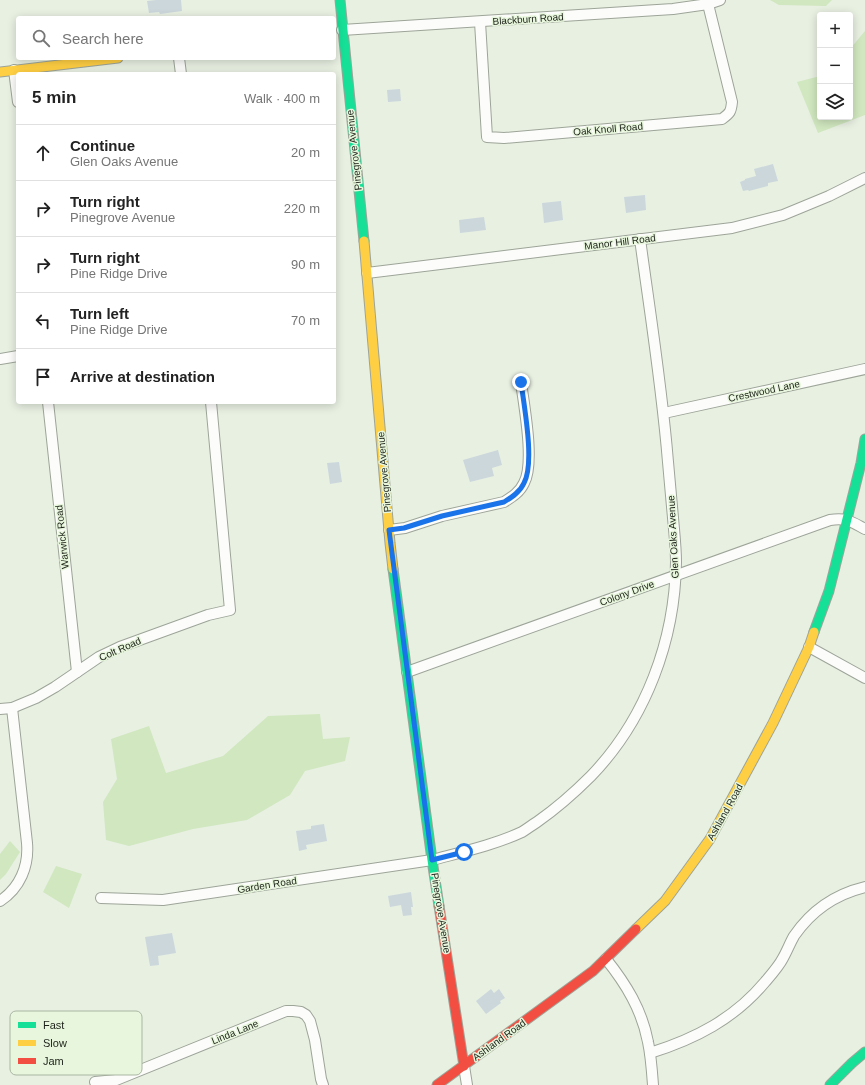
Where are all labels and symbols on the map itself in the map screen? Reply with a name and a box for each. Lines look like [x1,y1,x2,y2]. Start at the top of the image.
street label: Blackburn Road [492,11,564,27]
street label: Pinegrove Avenue [344,109,364,191]
street label: Oak Knoll Road [573,120,643,138]
street label: Manor Hill Road [584,232,656,252]
route end [512,373,530,391]
street label: Crestwood Lane [727,378,801,404]
street label: Pinegrove Avenue [375,431,393,513]
street label: Glen Oaks Avenue [665,495,681,579]
street label: Warwick Road [53,505,71,569]
street label: Colony Drive [598,578,656,608]
street label: Colt Road [97,635,143,663]
street label: Ashland Road [705,782,745,842]
route start [455,843,473,861]
street label: Pinegrove Avenue [429,872,453,954]
street label: Garden Road [236,875,298,895]
legend [10,1011,142,1075]
street label: Linda Lane [210,1017,260,1046]
street label: Ashland Road [470,1017,528,1063]
text: Fast [43,1019,64,1031]
text: Slow [43,1037,67,1049]
text: Jam [43,1055,64,1067]

